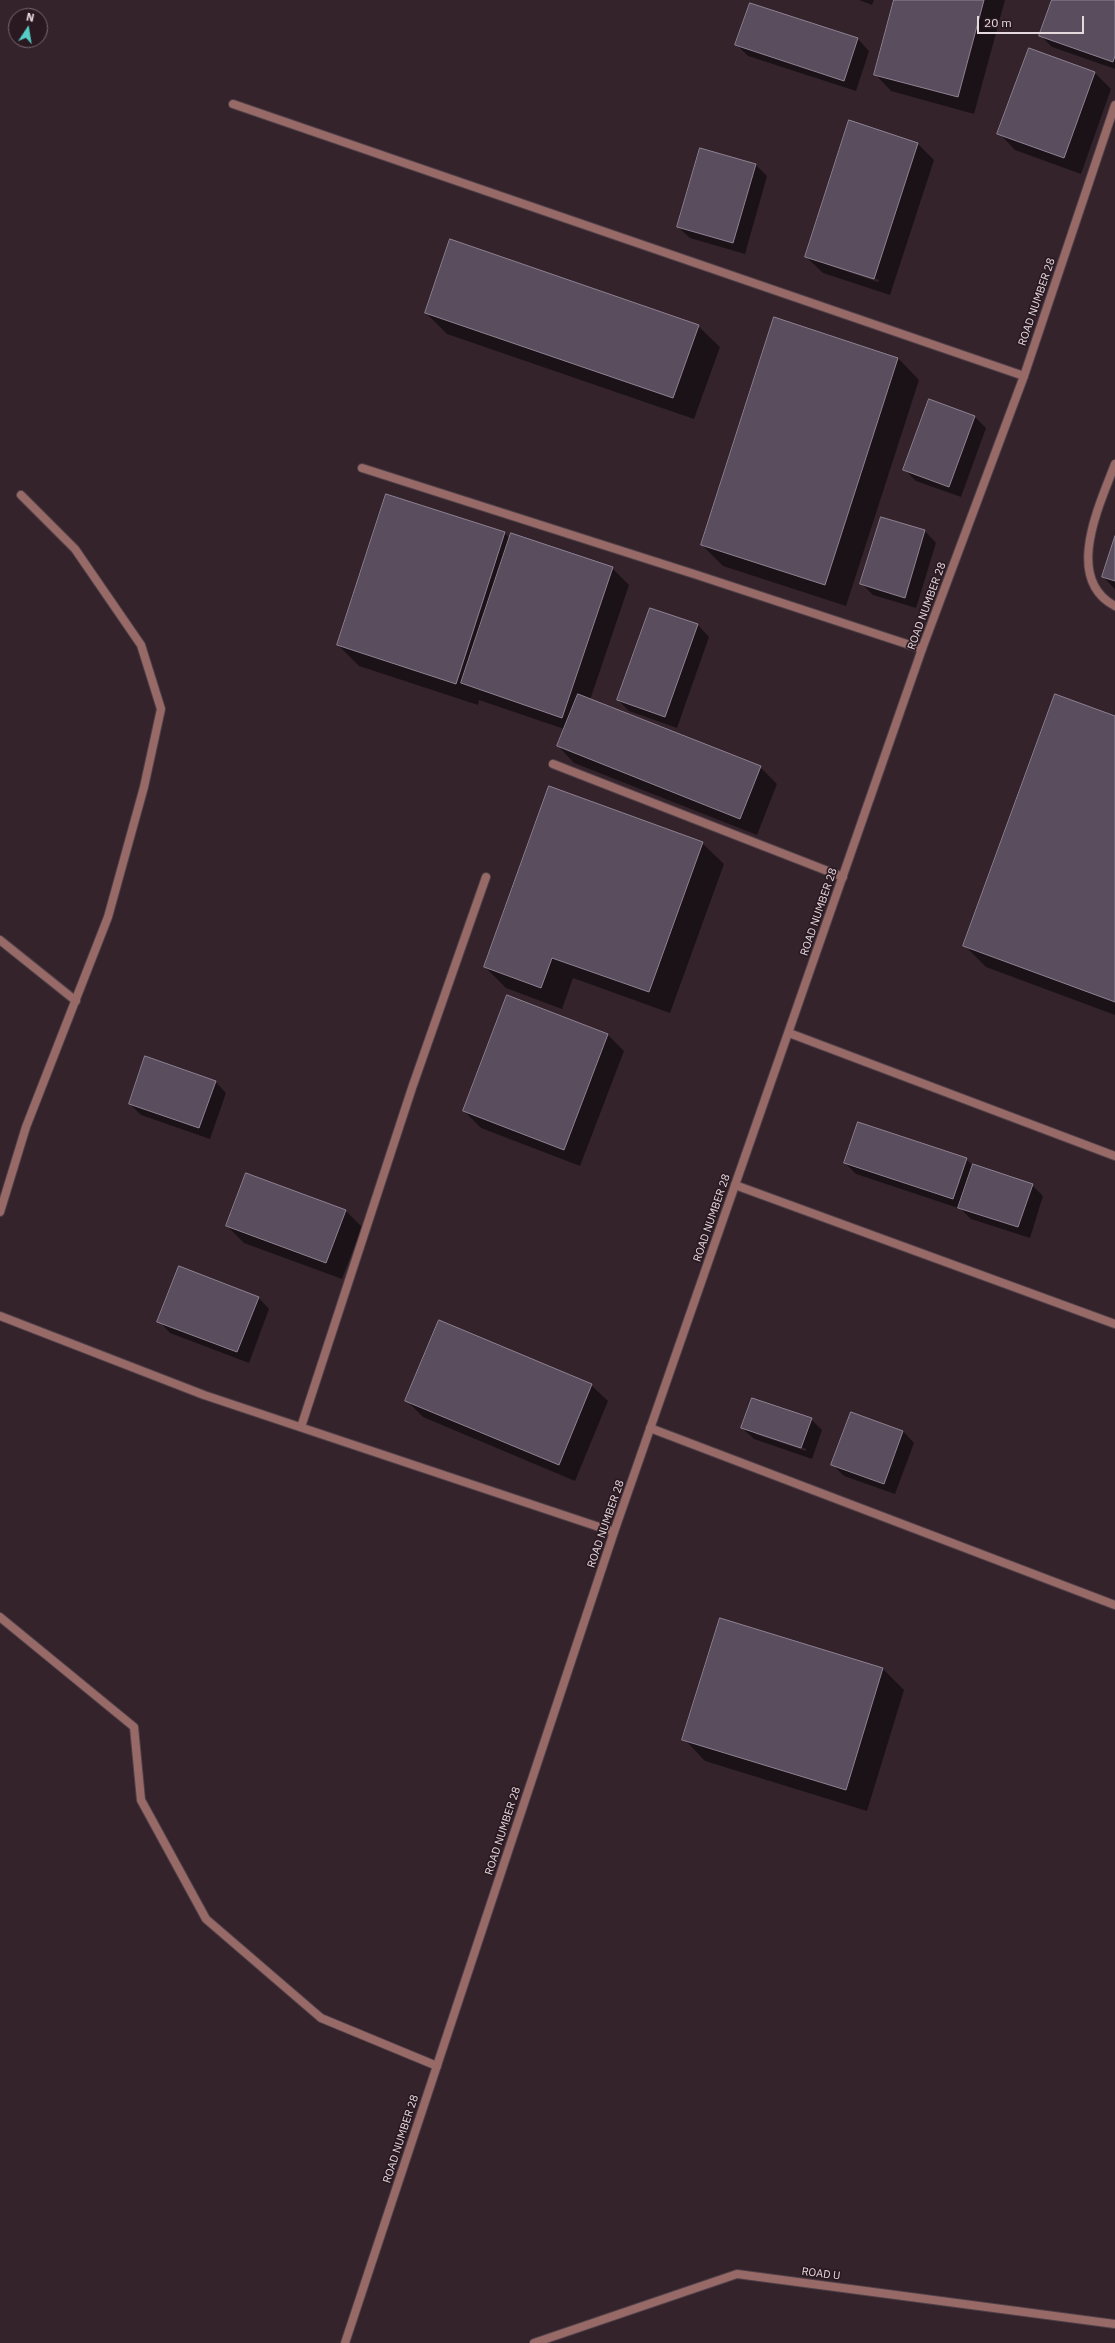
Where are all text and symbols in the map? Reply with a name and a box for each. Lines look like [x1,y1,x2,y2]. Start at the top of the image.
north arrow [8,8,48,48]
scale bar [979,8,1086,34]
text: N [25,10,36,25]
text: 20 m [984,15,1012,30]
street label: ROAD NUMBER 28 [1016,256,1058,348]
street label: ROAD NUMBER 28 [905,560,949,652]
street label: ROAD NUMBER 28 [798,866,840,958]
street label: ROAD NUMBER 28 [691,1172,733,1264]
street label: ROAD NUMBER 28 [585,1478,627,1570]
street label: ROAD NUMBER 28 [482,1785,524,1877]
street label: ROAD NUMBER 28 [380,2093,422,2185]
street label: ROAD U [801,2265,841,2283]

